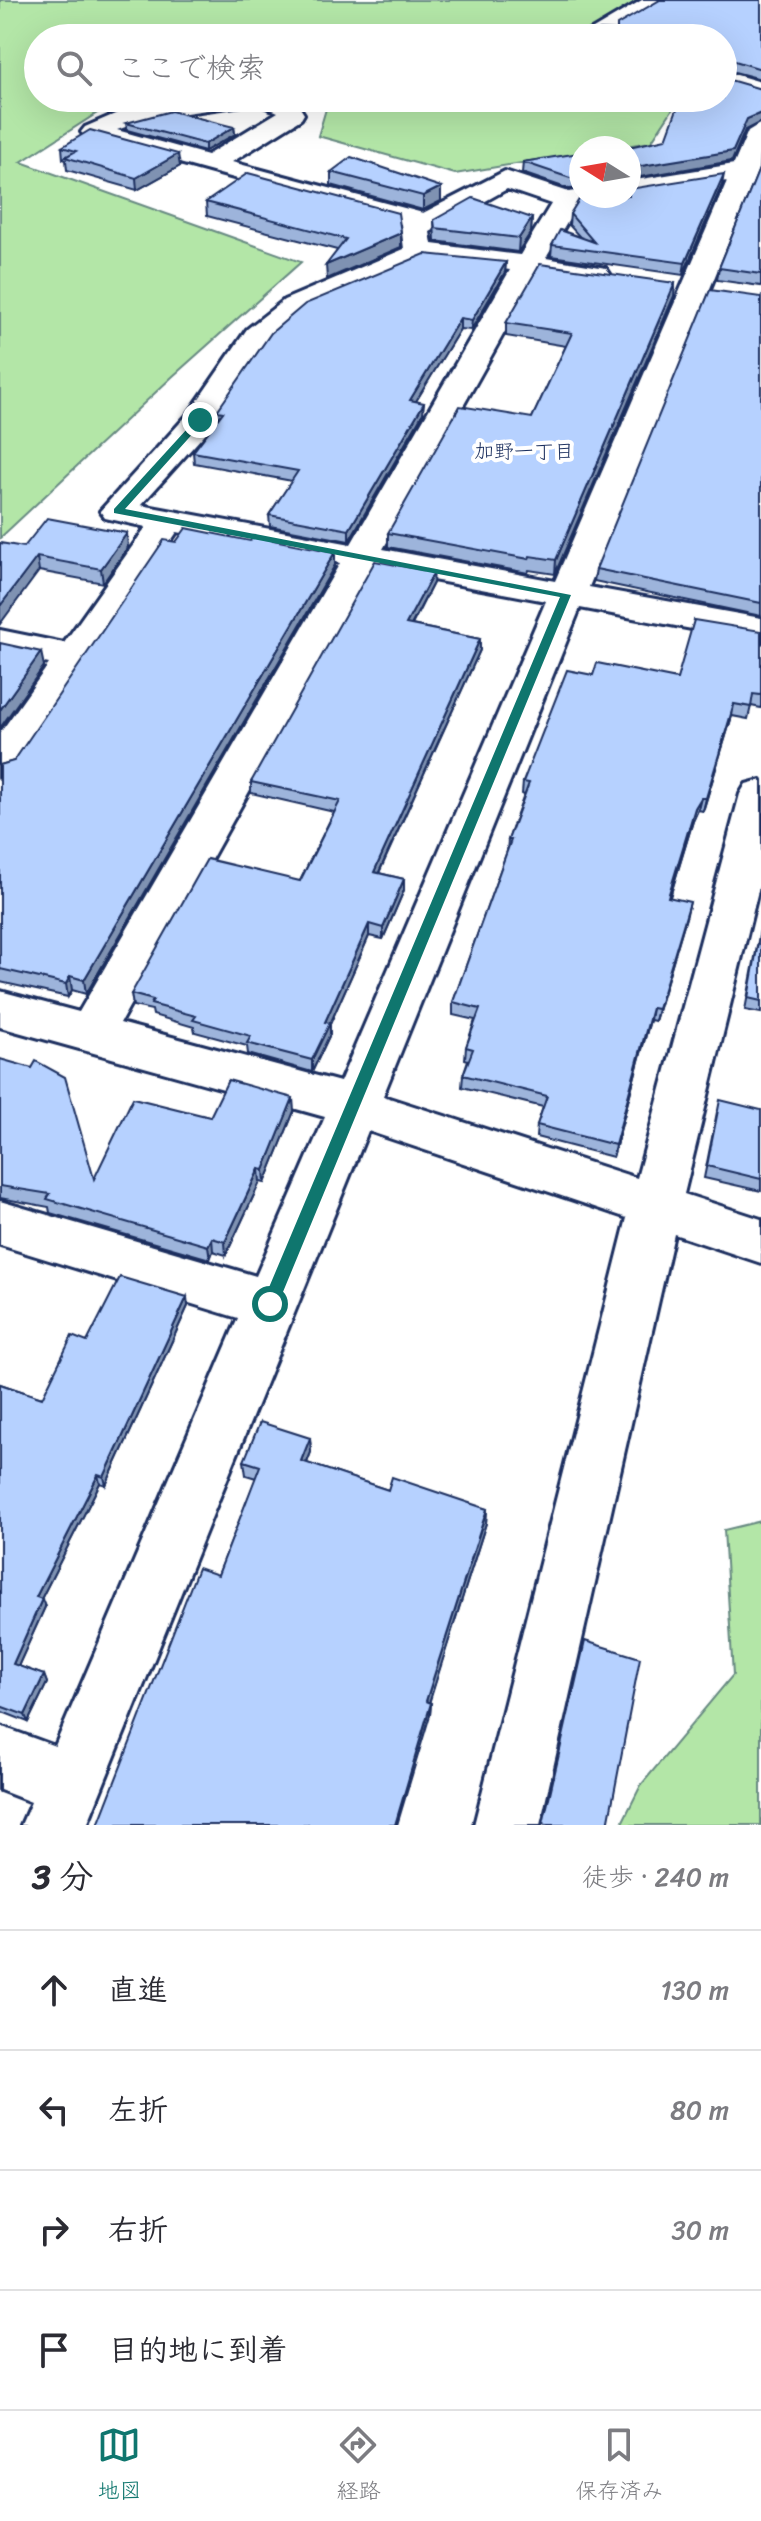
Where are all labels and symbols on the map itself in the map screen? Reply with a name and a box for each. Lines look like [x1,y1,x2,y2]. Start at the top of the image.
north arrow [569,136,641,208]
route end [182,402,218,438]
district label: 加野一丁目 [474,434,574,469]
route start [252,1286,288,1322]

